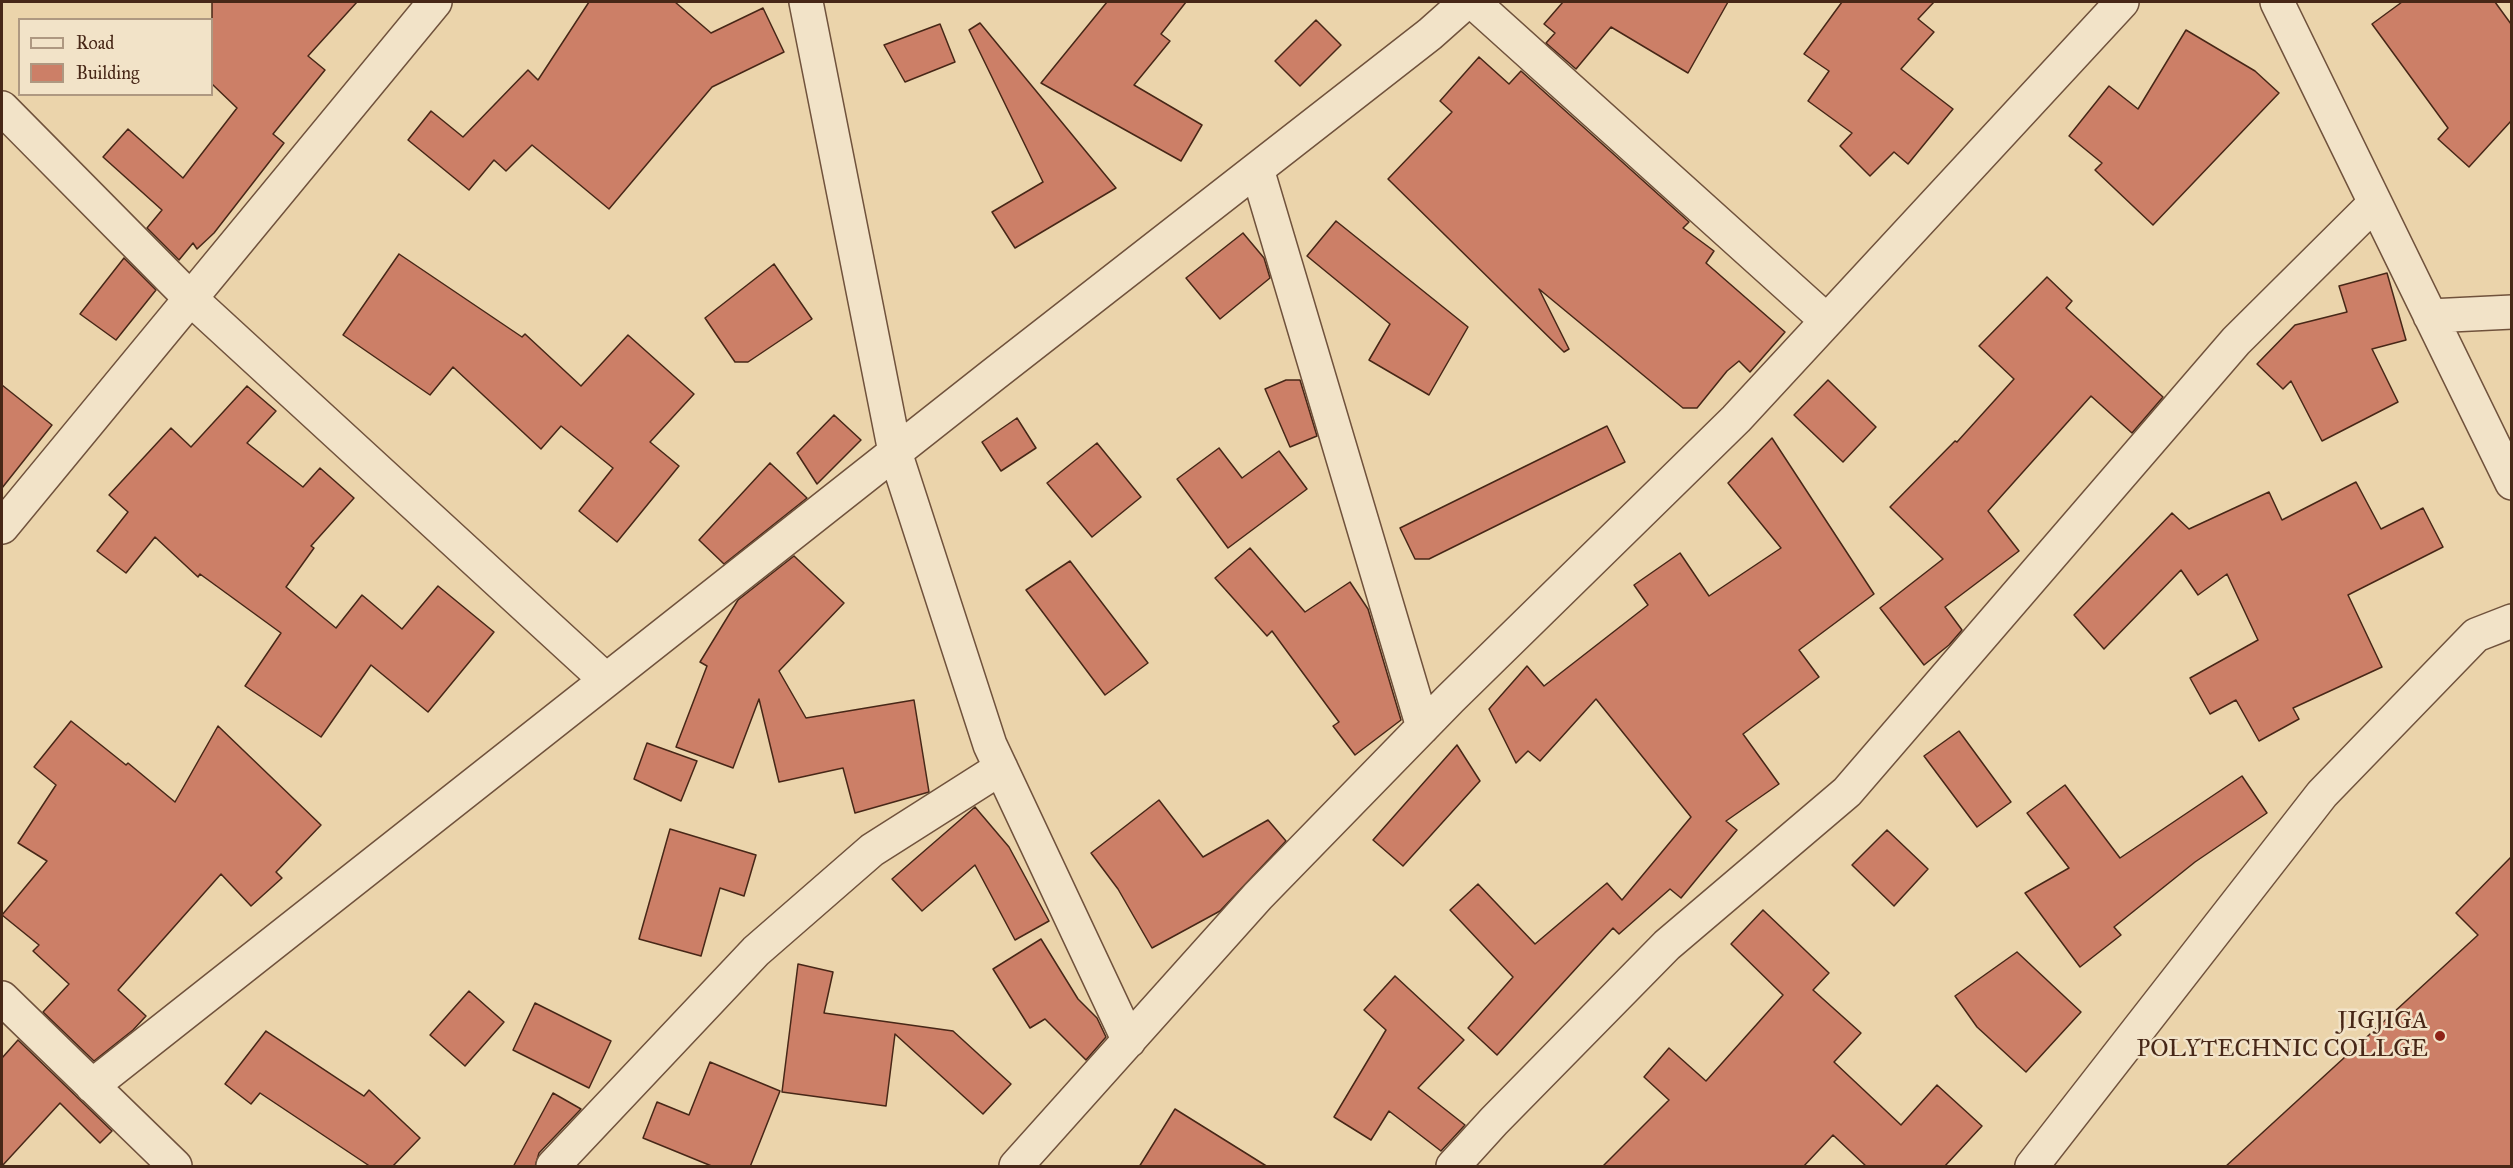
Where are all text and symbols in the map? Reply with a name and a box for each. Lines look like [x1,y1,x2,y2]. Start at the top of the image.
legend [18,18,213,96]
text: Road [76,32,114,54]
text: Building [76,62,139,84]
place label: JIGJIGA POLYTECHNIC COLLGE [2136,1008,2428,1064]
marker: JIGJIGA POLYTECHNIC COLLGE [2433,1029,2447,1043]

